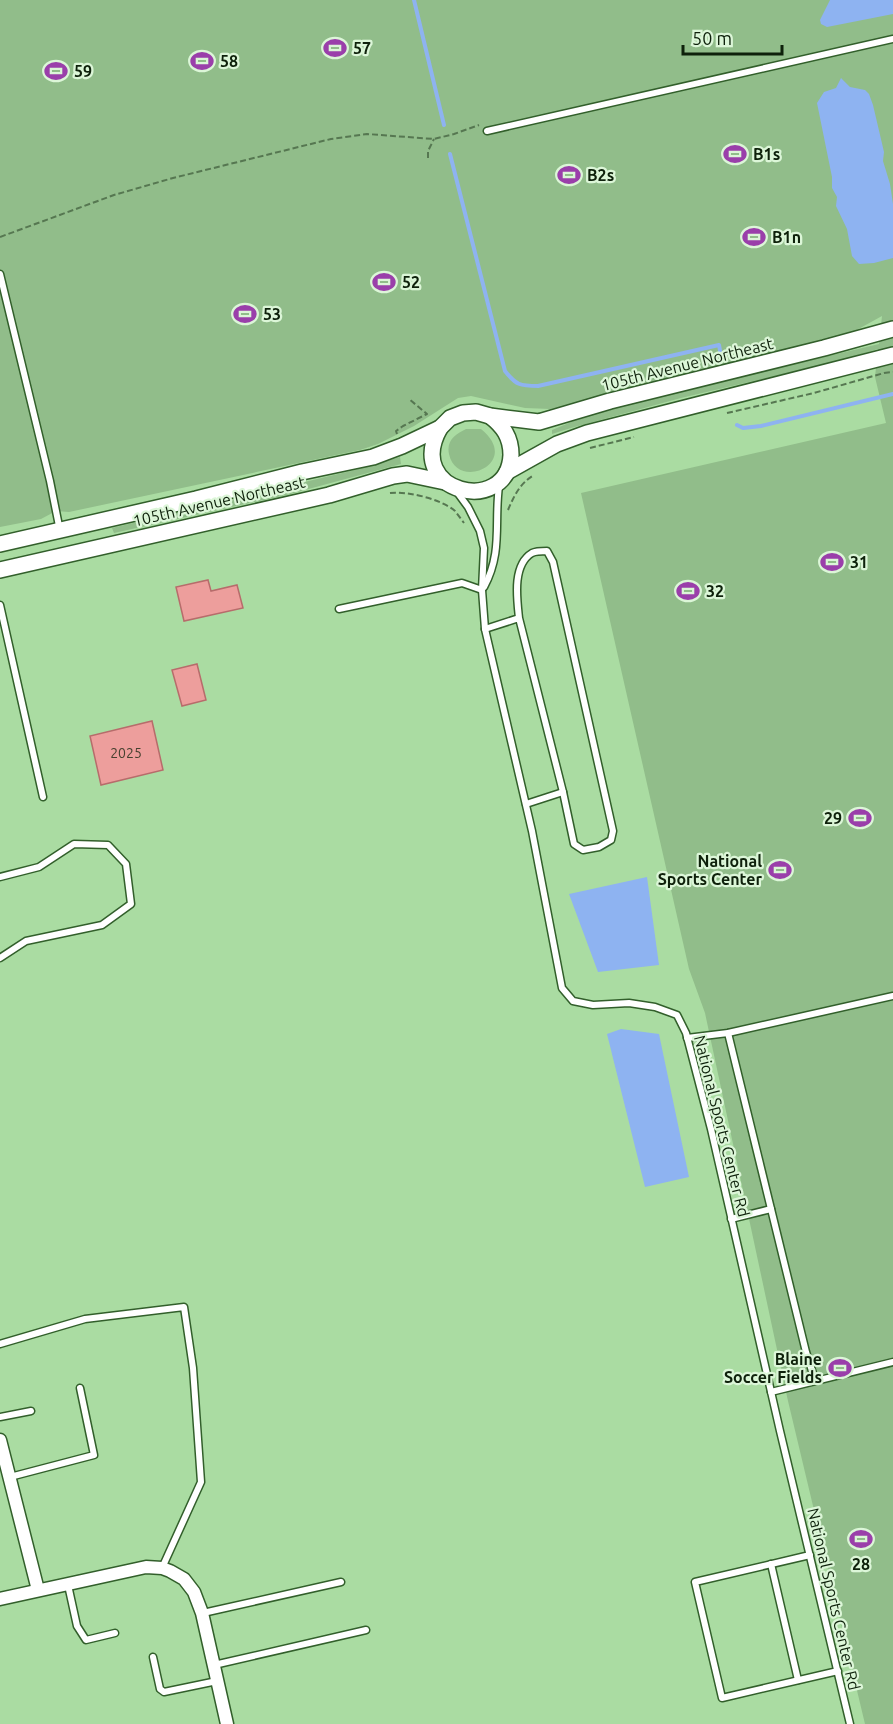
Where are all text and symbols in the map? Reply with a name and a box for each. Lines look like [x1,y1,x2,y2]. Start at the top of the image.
scale bar [683,18,782,56]
text: 50 m [692,28,732,48]
sports icon: 57 [322,35,348,61]
place label: 57 [353,39,371,57]
sports icon: 58 [189,48,215,74]
place label: 58 [220,52,238,70]
sports icon: 59 [43,58,69,84]
place label: 59 [74,62,92,80]
sports icon: B1s [722,141,748,167]
place label: B1s [753,145,780,163]
sports icon: B2s [556,162,582,188]
place label: B2s [587,166,614,184]
sports icon: B1n [741,224,767,250]
place label: B1n [772,228,801,246]
sports icon: 52 [371,269,397,295]
place label: 52 [402,273,420,291]
sports icon: 53 [232,301,258,327]
place label: 53 [263,305,281,323]
street label: 105th Avenue Northeast [599,334,775,394]
street label: 105th Avenue Northeast [131,472,308,530]
sports icon: 31 [819,549,845,575]
place label: 31 [850,553,868,571]
sports icon: 32 [675,578,701,604]
place label: 32 [706,582,724,600]
house number: 2025 [110,745,142,761]
sports icon: 29 [847,805,873,831]
place label: 29 [824,809,842,827]
place label: National Sports Center [658,852,762,888]
sports icon: National Sports Center [767,857,793,883]
street label: National Sports Center Rd [691,1033,753,1219]
place label: Blaine Soccer Fields [724,1350,822,1386]
sports icon: Blaine Soccer Fields [827,1355,853,1381]
street label: National Sports Center Rd [804,1506,864,1692]
sports icon: 28 [848,1526,874,1552]
place label: 28 [852,1555,870,1573]

